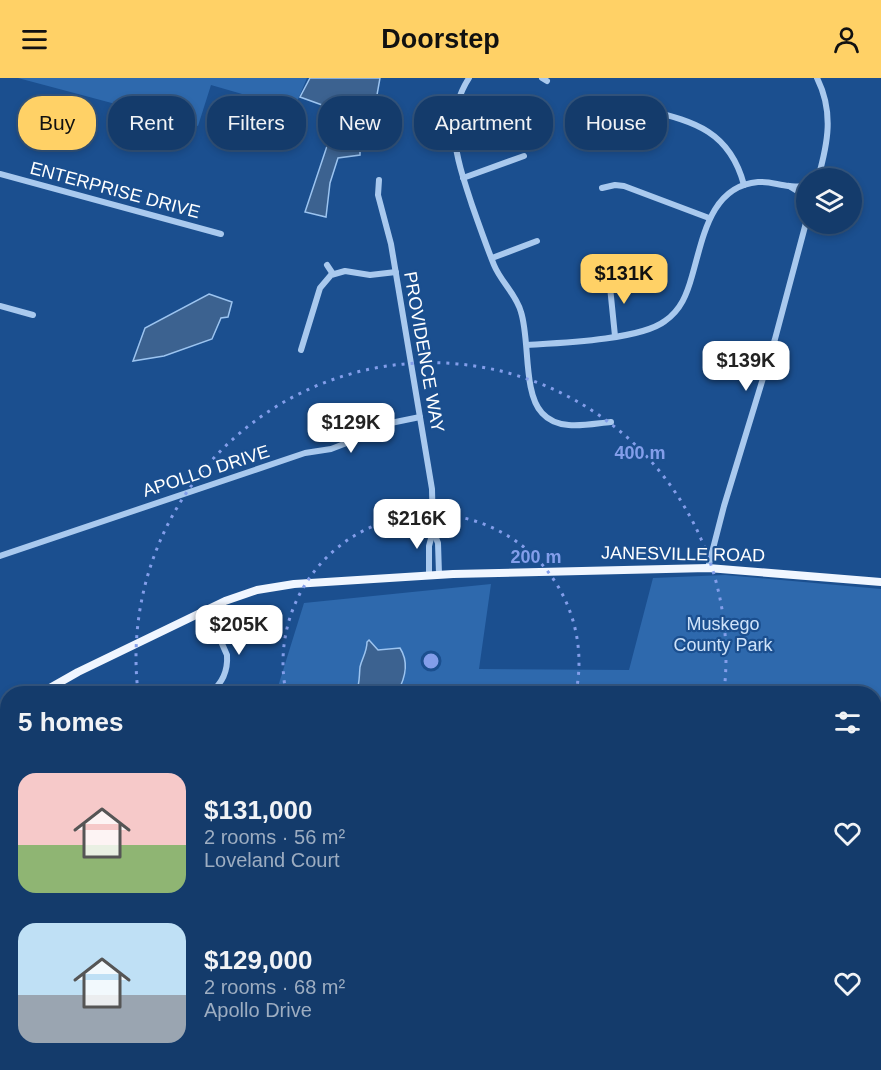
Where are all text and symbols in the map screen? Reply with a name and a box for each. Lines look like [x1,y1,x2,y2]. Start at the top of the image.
icon: menu [18,23,51,56]
icon: person [830,23,863,56]
text: Doorstep [381,24,500,54]
chip: Buy [18,96,96,150]
chip: Rent [108,96,195,150]
chip: Filters [207,96,306,150]
chip: New [318,96,402,150]
chip: Apartment [414,96,553,150]
chip: House [565,96,667,150]
street label: ENTERPRISE DRIVE [28,158,202,222]
map controls [796,168,862,234]
button: layers [796,168,862,234]
pin: $131K [582,254,666,305]
text: $131K [595,262,653,284]
street label: PROVIDENCE WAY [400,270,448,434]
pin: $139K [704,341,788,392]
text: $139K [717,349,775,371]
pin: $129K [309,403,393,454]
text: $129K [322,411,380,433]
street label: APOLLO DRIVE [140,441,272,501]
text: 400 m [614,443,666,463]
pin: $216K [375,499,459,550]
text: $216K [388,507,446,529]
street label: JANESVILLE ROAD [601,543,765,565]
text: 200 m [510,547,562,567]
pin: $205K [197,605,281,656]
text: $205K [210,613,268,635]
park label: Muskego County Park [673,614,774,655]
centre of rings [421,651,441,671]
icon: filters [831,706,864,739]
text: 5 homes [18,707,124,737]
text: $131,000 [204,795,312,825]
icon: home [66,797,138,869]
icon: heart [831,817,864,850]
text: 2 rooms · 56 m² [204,826,345,848]
text: Loveland Court [204,849,340,871]
text: $129,000 [204,945,312,975]
icon: home [66,947,138,1019]
icon: heart [831,967,864,1000]
text: 2 rooms · 68 m² [204,976,345,998]
text: Apollo Drive [204,999,312,1021]

